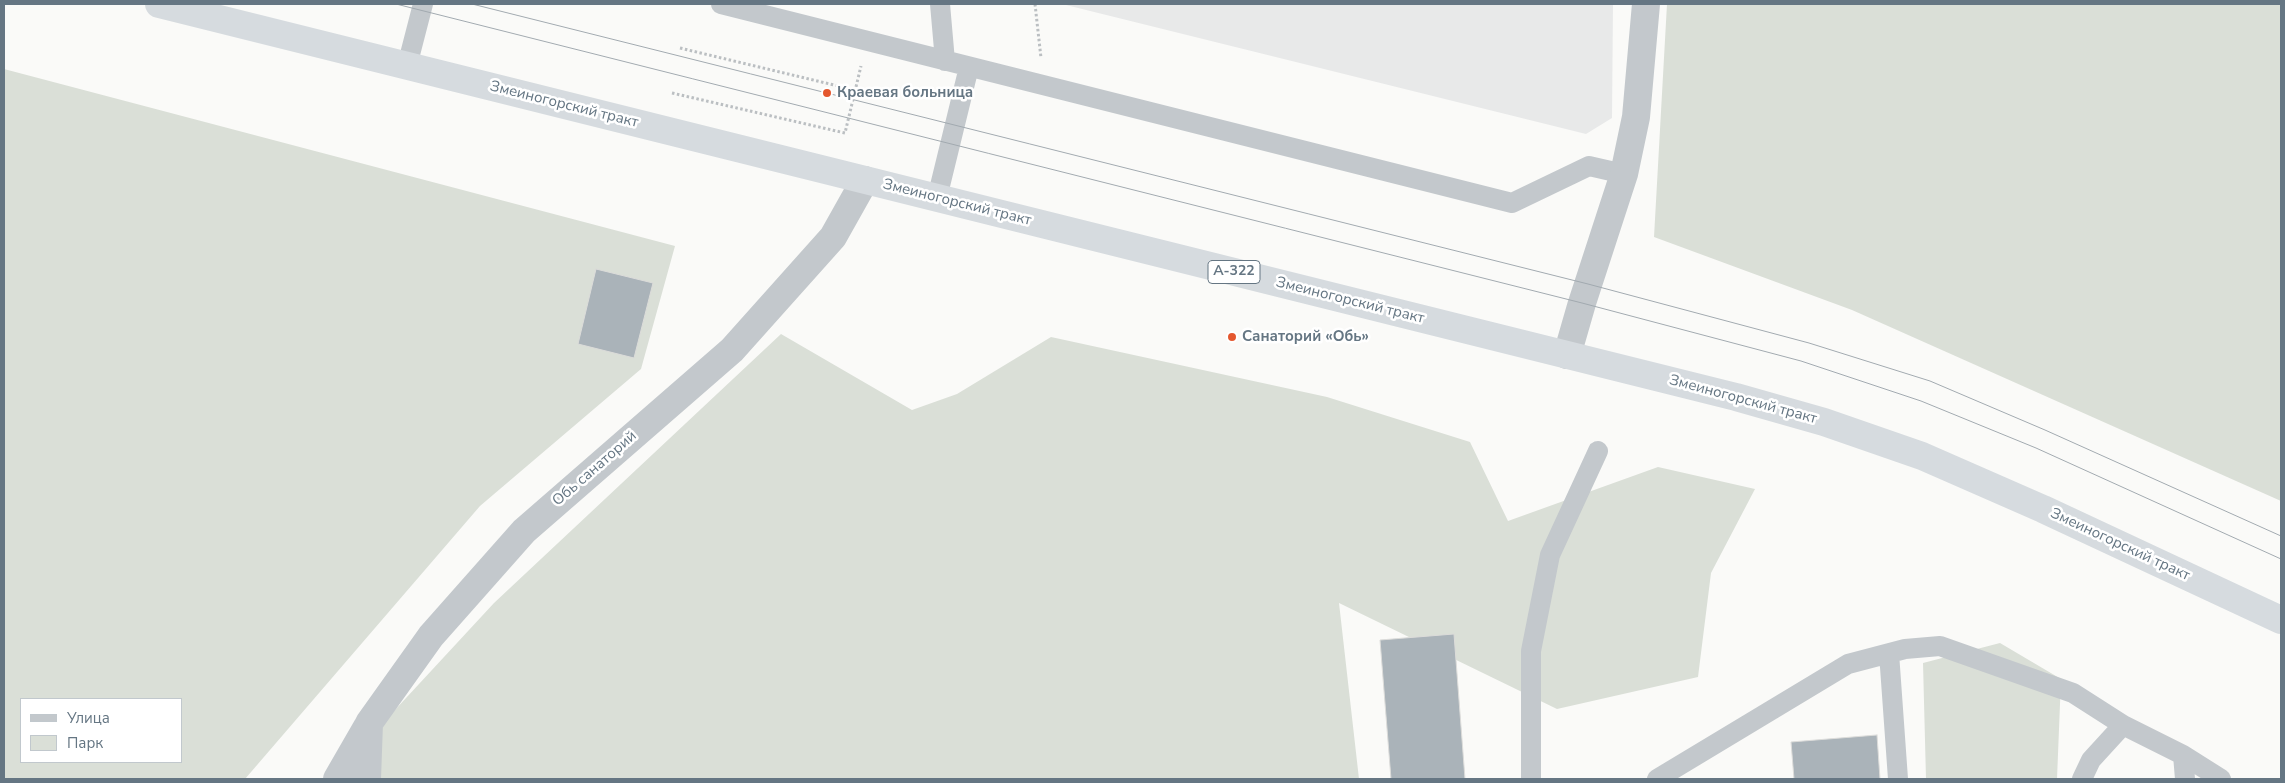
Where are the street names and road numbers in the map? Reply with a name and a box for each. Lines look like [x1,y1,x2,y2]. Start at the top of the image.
street label: Змеиногорский тракт [488,78,640,132]
street label: Змеиногорский тракт [881,176,1033,230]
road number: А-322 [1208,260,1260,284]
street label: Змеиногорский тракт [1274,274,1426,328]
street label: Змеиногорский тракт [1667,372,1819,428]
street label: Обь санаторий [549,428,641,510]
street label: Змеиногорский тракт [2047,505,2193,585]

